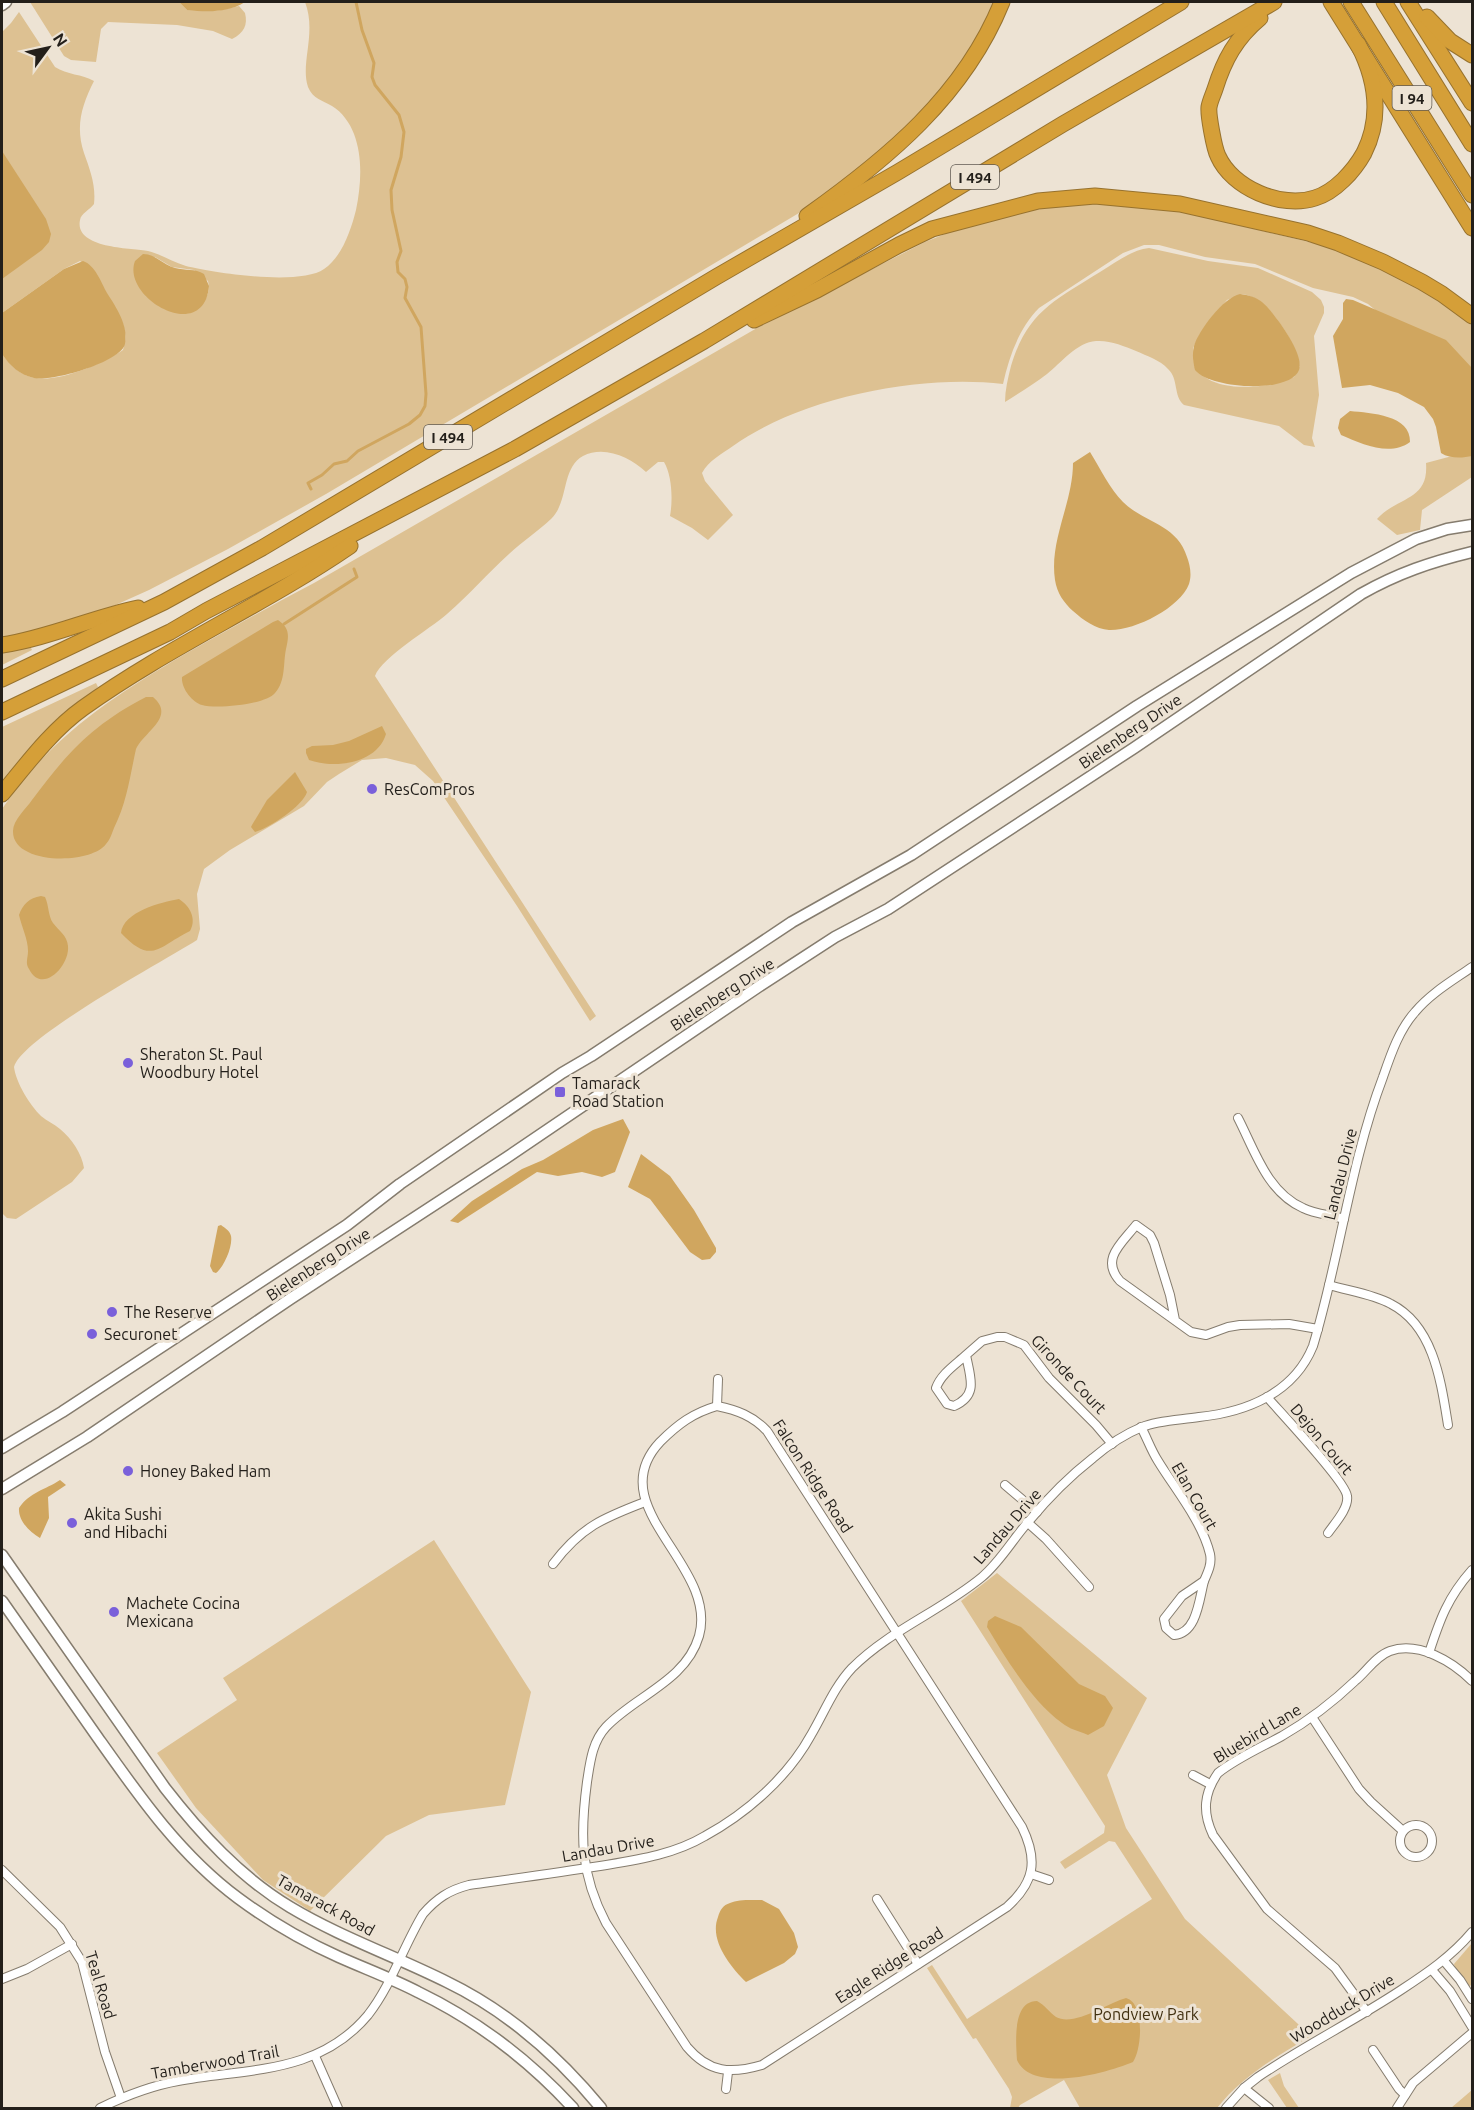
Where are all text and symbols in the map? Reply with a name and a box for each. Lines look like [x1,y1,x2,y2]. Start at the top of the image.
north arrow [18,18,78,78]
text: N [50,30,71,50]
road number: I 94 [1392,86,1432,110]
road number: I 494 [951,165,999,189]
road number: I 494 [424,425,472,449]
street label: Bielenberg Drive [1075,690,1185,772]
place label: ResComPros [384,780,475,798]
marker: ResComPros [365,782,379,796]
street label: Bielenberg Drive [667,954,777,1034]
place label: Sheraton St. Paul Woodbury Hotel [140,1045,262,1081]
marker: Sheraton St. Paul Woodbury Hotel [121,1056,135,1070]
place label: Tamarack Road Station [572,1074,664,1110]
marker: Tamarack Road Station [553,1085,567,1099]
street label: Landau Drive [1320,1126,1360,1222]
street label: Bielenberg Drive [263,1224,373,1304]
place label: The Reserve [124,1303,212,1321]
marker: The Reserve [105,1305,119,1319]
place label: Securonet [104,1325,178,1343]
marker: Securonet [85,1327,99,1341]
street label: Gironde Court [1028,1331,1111,1418]
street label: Dejon Court [1287,1400,1357,1479]
street label: Falcon Ridge Road [770,1416,856,1536]
street label: Elan Court [1168,1459,1222,1534]
place label: Honey Baked Ham [140,1462,271,1480]
marker: Honey Baked Ham [121,1464,135,1478]
street label: Landau Drive [969,1485,1045,1567]
place label: Akita Sushi and Hibachi [84,1505,167,1541]
marker: Akita Sushi and Hibachi [65,1516,79,1530]
place label: Machete Cocina Mexicana [126,1594,240,1630]
marker: Machete Cocina Mexicana [107,1605,121,1619]
street label: Bluebird Lane [1210,1700,1304,1766]
street label: Landau Drive [560,1831,656,1865]
street label: Tamarack Road [274,1871,378,1939]
street label: Eagle Ridge Road [832,1923,946,2007]
street label: Teal Road [82,1949,120,2021]
street label: Woodduck Drive [1287,1970,1397,2046]
park label: Pondview Park [1093,2005,1199,2023]
street label: Tamberwood Trail [150,2042,280,2082]

